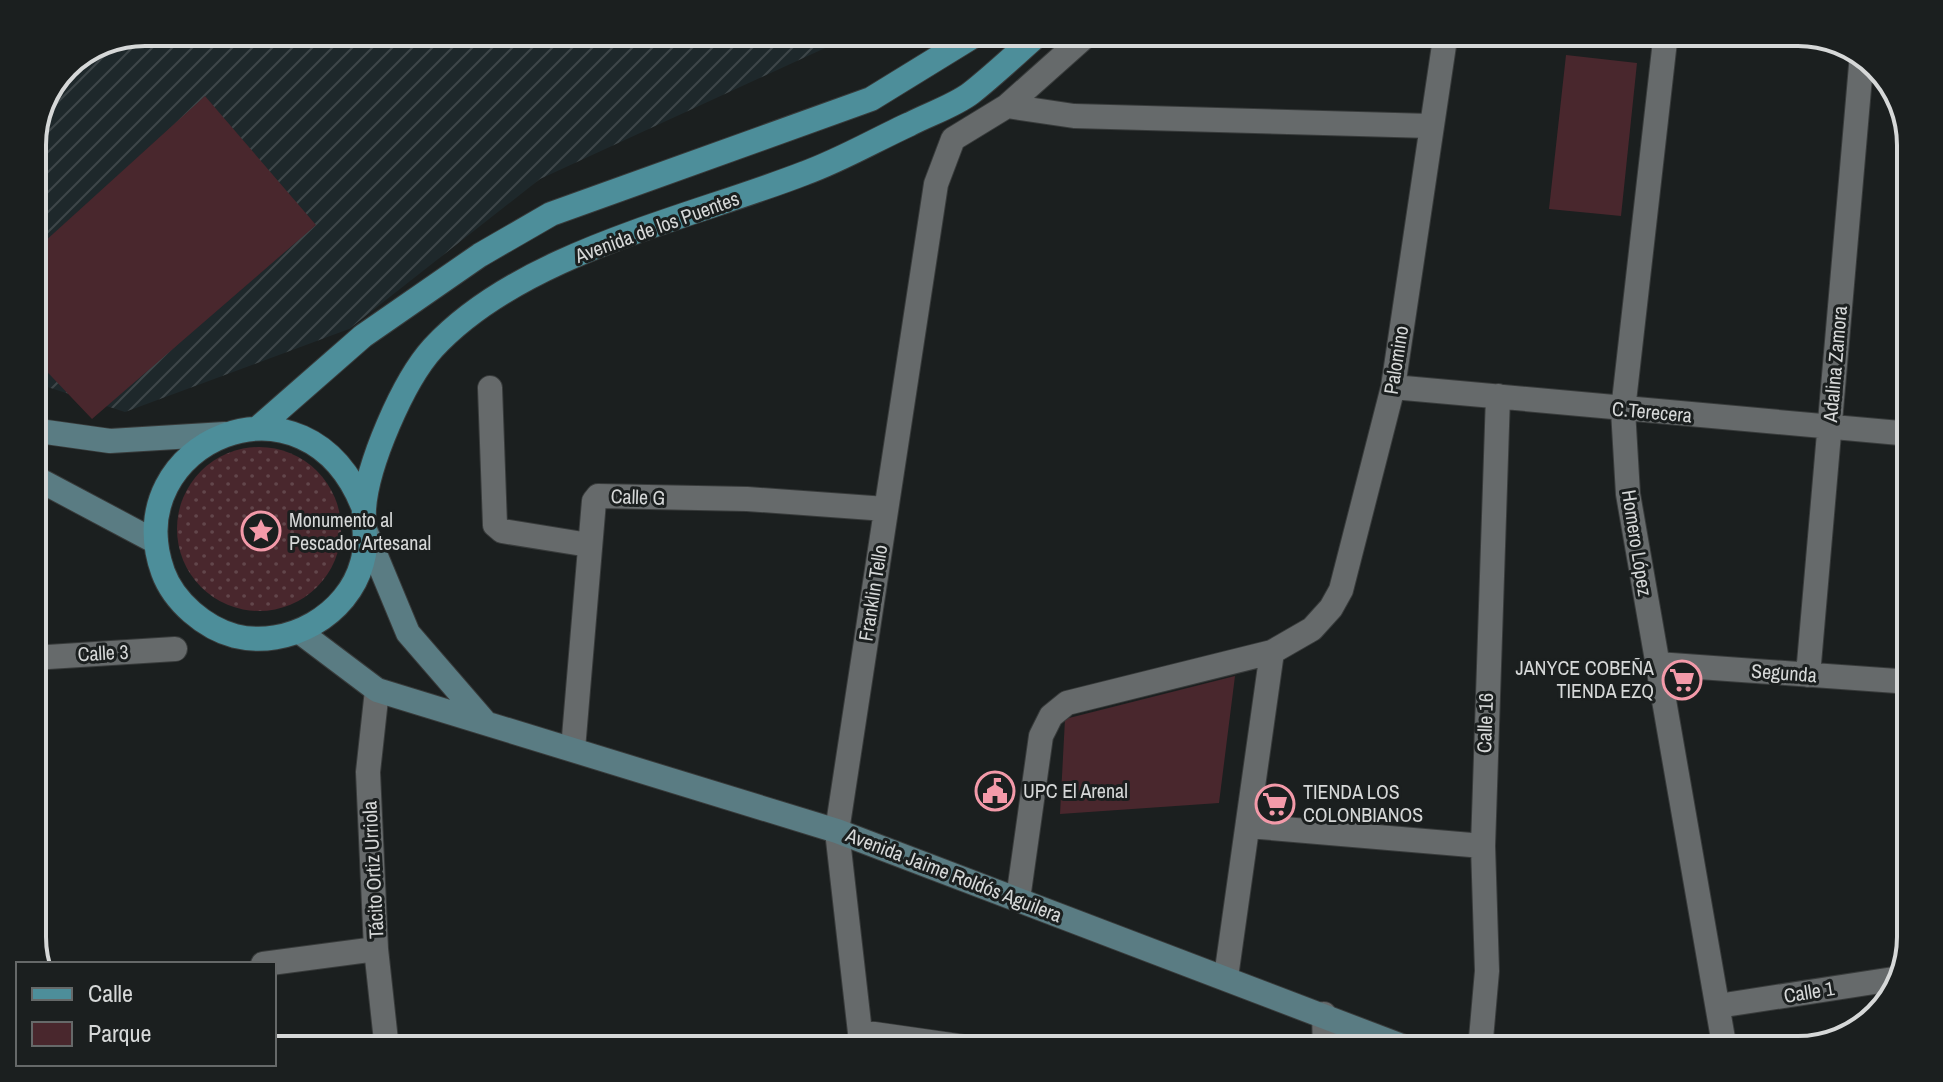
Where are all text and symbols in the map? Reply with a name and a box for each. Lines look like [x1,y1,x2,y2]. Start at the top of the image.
street label: Avenida de los Puentes [570,184,743,269]
street label: Adalina Zamora [1816,305,1853,424]
street label: Palomino [1377,324,1414,396]
street label: C.Terecera [1611,395,1693,428]
street label: Calle G [610,482,666,511]
street label: Homero López [1616,488,1659,598]
place label: Monumento al Pescador Artesanal [289,506,431,556]
place icon: Monumento al Pescador Artesanal [240,510,282,552]
street label: Franklin Tello [852,543,893,643]
street label: Calle 3 [77,638,129,667]
place label: JANYCE COBEÑA TIENDA EZQ [1515,654,1654,704]
street label: Segunda [1750,657,1818,688]
supermarket icon: JANYCE COBEÑA TIENDA EZQ [1661,659,1703,701]
street label: Calle 16 [1470,692,1499,754]
public building icon: UPC El Arenal [974,770,1016,812]
place label: UPC El Arenal [1023,777,1128,804]
place label: TIENDA LOS COLONBIANOS [1303,778,1423,828]
supermarket icon: TIENDA LOS COLONBIANOS [1254,783,1296,825]
street label: Tácito Ortiz Urriola [355,800,390,940]
street label: Avenida Jaime Roldós Aguilera [841,820,1066,928]
legend [16,962,276,1066]
street label: Calle 1 [1782,974,1836,1009]
text: Calle [88,977,133,1009]
text: Parque [88,1017,151,1049]

